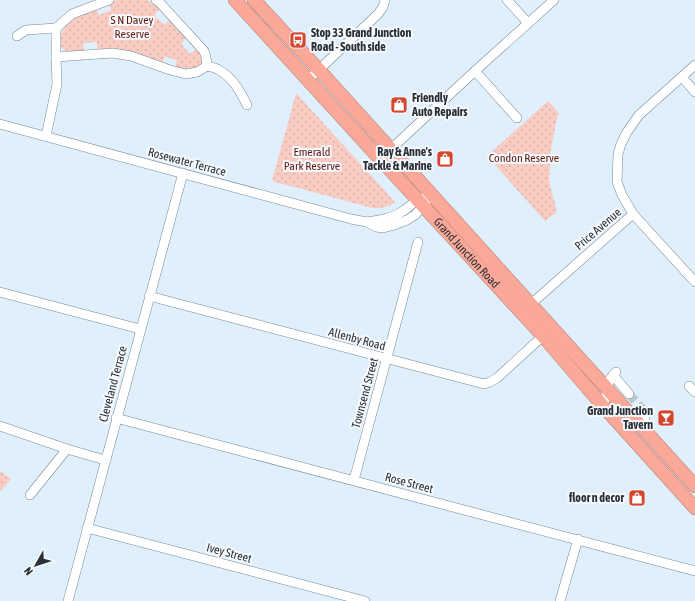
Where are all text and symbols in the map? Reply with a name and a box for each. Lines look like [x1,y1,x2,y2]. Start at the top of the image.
park label: S N Davey Reserve [111,13,153,41]
place label: Stop 33 Grand Junction Road - South side [311,26,411,54]
bus stop icon: Stop 33 Grand Junction Road - South side [288,30,308,50]
place label: Friendly Auto Repairs [411,91,468,119]
shop icon: Friendly Auto Repairs [389,95,409,115]
street label: Rosewater Terrace [146,145,228,179]
park label: Emerald Park Reserve [284,145,340,173]
place label: Ray & Anne's Tackle & Marine [363,145,433,173]
shop icon: Ray & Anne's Tackle & Marine [435,149,455,169]
park label: Condon Reserve [489,151,559,165]
street label: Price Avenue [572,205,624,253]
street label: Grand Junction Road [431,215,502,291]
street label: Allenby Road [327,325,387,353]
street label: Cleveland Terrace [96,344,130,424]
street label: Townsend Street [349,356,381,430]
place label: Grand Junction Tavern [587,404,653,432]
bar icon: Grand Junction Tavern [656,408,676,428]
street label: Rose Street [383,470,435,496]
shop icon: floor n decor [627,488,647,508]
place label: floor n decor [568,491,624,505]
street label: Ivey Street [205,540,254,566]
north arrow [16,545,56,585]
text: N [22,565,35,578]

